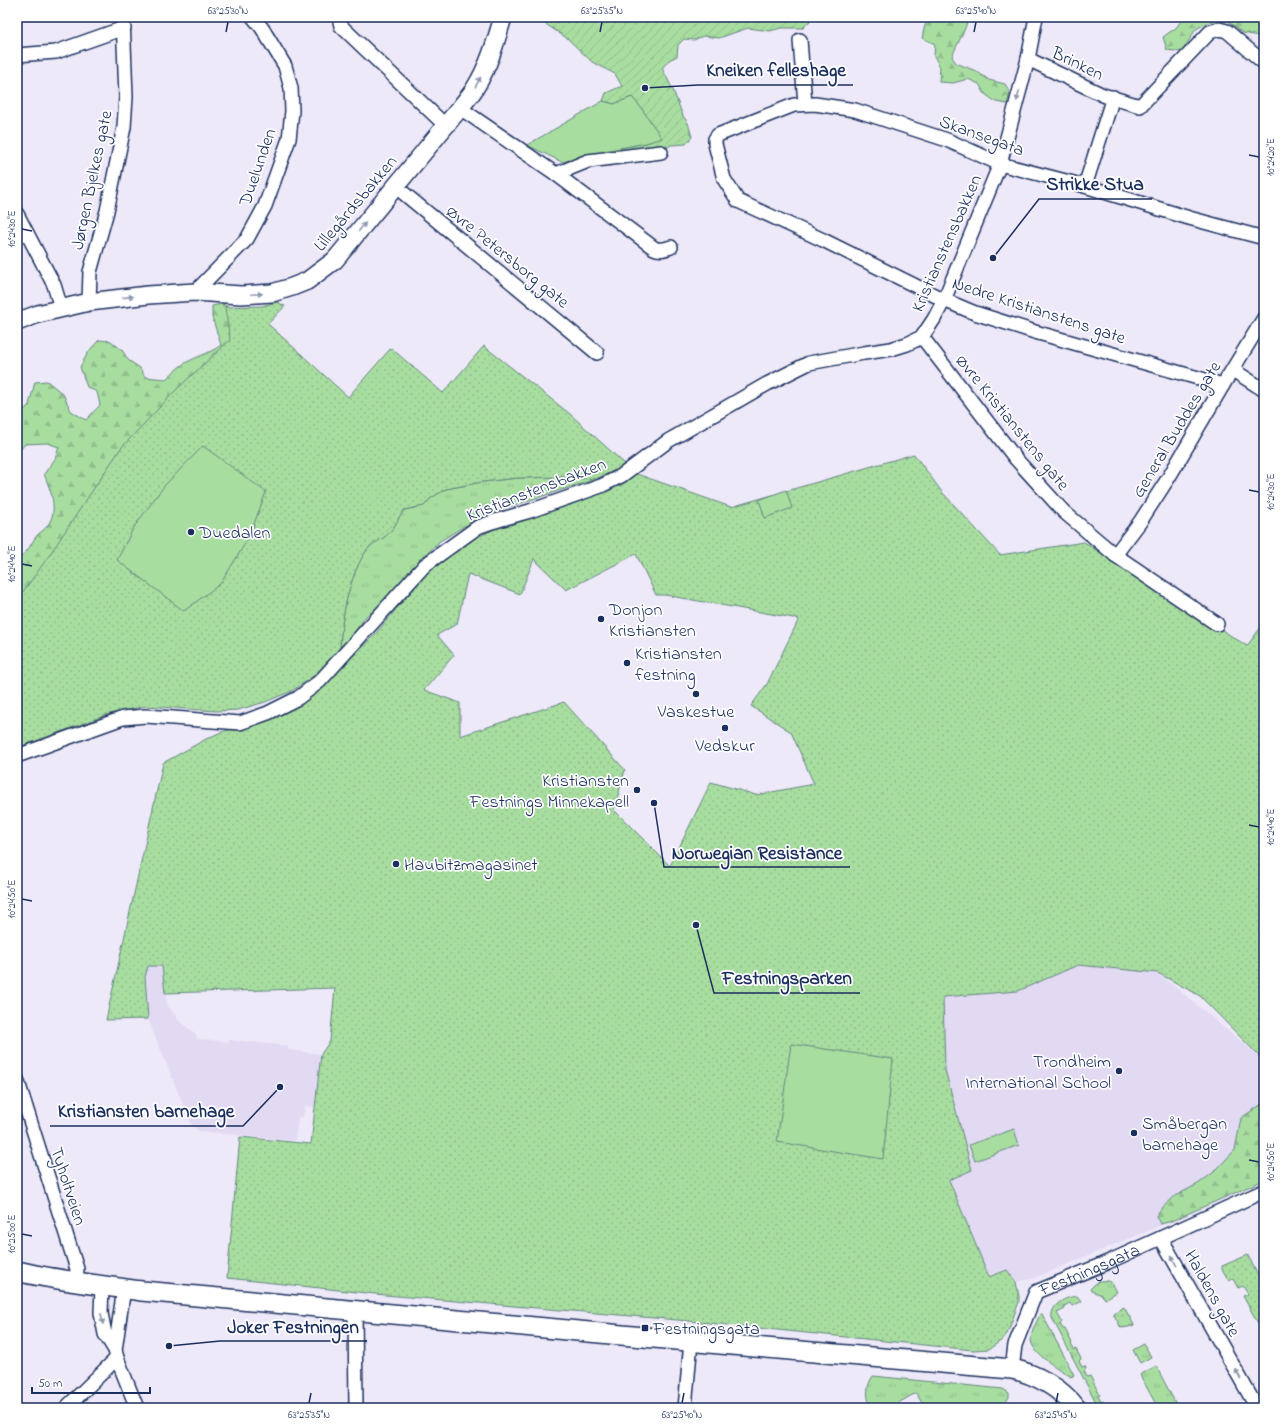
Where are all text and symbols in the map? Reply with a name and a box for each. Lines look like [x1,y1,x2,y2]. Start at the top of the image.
text: 63°25'30"N [208,4,248,19]
text: 63°25'35"N [581,4,623,19]
text: 63°25'40"N [956,4,996,19]
street label: Brinken [1046,41,1107,89]
callout: Kneiken felleshage [698,54,853,85]
text: Kneiken felleshage [706,58,846,87]
one-way arrow [475,76,482,87]
one-way arrow [1015,91,1021,103]
street label: Jørgen Bjelkes gate [66,108,122,253]
street label: Skansegata [935,109,1028,165]
street label: Duelunden [233,125,284,211]
text: 10°24'20"E [1264,138,1279,176]
street label: Lillegårdsbakken [308,150,405,259]
callout: Strikke Stua [1039,168,1152,199]
street label: Kristianstensbakken [906,171,990,317]
text: Strikke Stua [1046,172,1144,199]
street label: Øvre Petersborg gate [439,200,575,317]
text: 10°24'30"E [5,210,20,248]
one-way arrow [358,221,367,232]
street label: Nedre Kristianstens gate [948,272,1129,353]
one-way arrow [251,291,263,298]
one-way arrow [122,294,134,300]
street label: Øvre Kristianstens gate [947,349,1075,499]
street label: General Buddes gate [1127,356,1230,504]
street label: Kristianstensbakken [463,452,610,529]
text: 10°24'30"E [1264,473,1279,511]
place label: Duedalen [198,521,270,547]
marker: Duedalen [186,527,196,537]
text: 10°24'40"E [5,545,20,583]
place label: Donjon Kristiansten [608,598,696,645]
marker: Donjon Kristiansten [596,614,606,624]
place label: Kristiansten festning [635,642,722,690]
marker: Kristiansten festning [622,658,632,668]
marker: Vaskestue [691,689,701,699]
place label: Vaskestue [657,700,735,726]
marker: Vedskur [720,723,730,733]
place label: Vedskur [694,734,755,760]
place label: Kristiansten Festnings Minnekapell [469,769,629,817]
marker: Kristiansten Festnings Minnekapell [632,785,642,795]
text: 10°24'40"E [1264,808,1279,846]
callout: Norwegian Resistance [664,836,850,867]
text: Norwegian Resistance [672,841,843,870]
place label: Haubitzmagasinet [404,853,538,880]
marker: Haubitzmagasinet [391,859,401,869]
text: 10°24'50"E [5,880,20,918]
callout: Festningsparken [714,962,860,993]
text: Festningsparken [721,966,852,995]
place label: Trondheim International School [966,1050,1111,1097]
marker: Trondheim International School [1114,1066,1124,1076]
callout: Kristiansten barnehage [50,1095,243,1126]
text: Kristiansten barnehage [58,1099,235,1128]
place label: Småbergan barnehage [1142,1112,1227,1160]
marker: Småbergan barnehage [1129,1128,1139,1138]
text: 10°24'50"E [1264,1143,1279,1181]
street label: Tyholtveien [42,1144,92,1229]
text: 10°25'00"E [5,1215,20,1253]
street label: Festningsgata [1035,1238,1144,1305]
street label: Haldens gate [1176,1246,1246,1343]
one-way arrow [1171,1255,1178,1267]
callout: Joker Festningen [220,1310,367,1341]
one-way arrow [100,1313,106,1326]
text: Joker Festningen [227,1315,359,1344]
place label: Festningsgata [652,1317,760,1344]
marker: Festningsgata [640,1323,650,1333]
one-way arrow [1234,1368,1241,1380]
scale bar [32,1369,150,1395]
text: 50 m [38,1375,62,1393]
text: 63°25'35"N [288,1408,330,1423]
text: 63°25'40"N [662,1408,702,1423]
text: 63°25'45"N [1035,1408,1077,1423]

